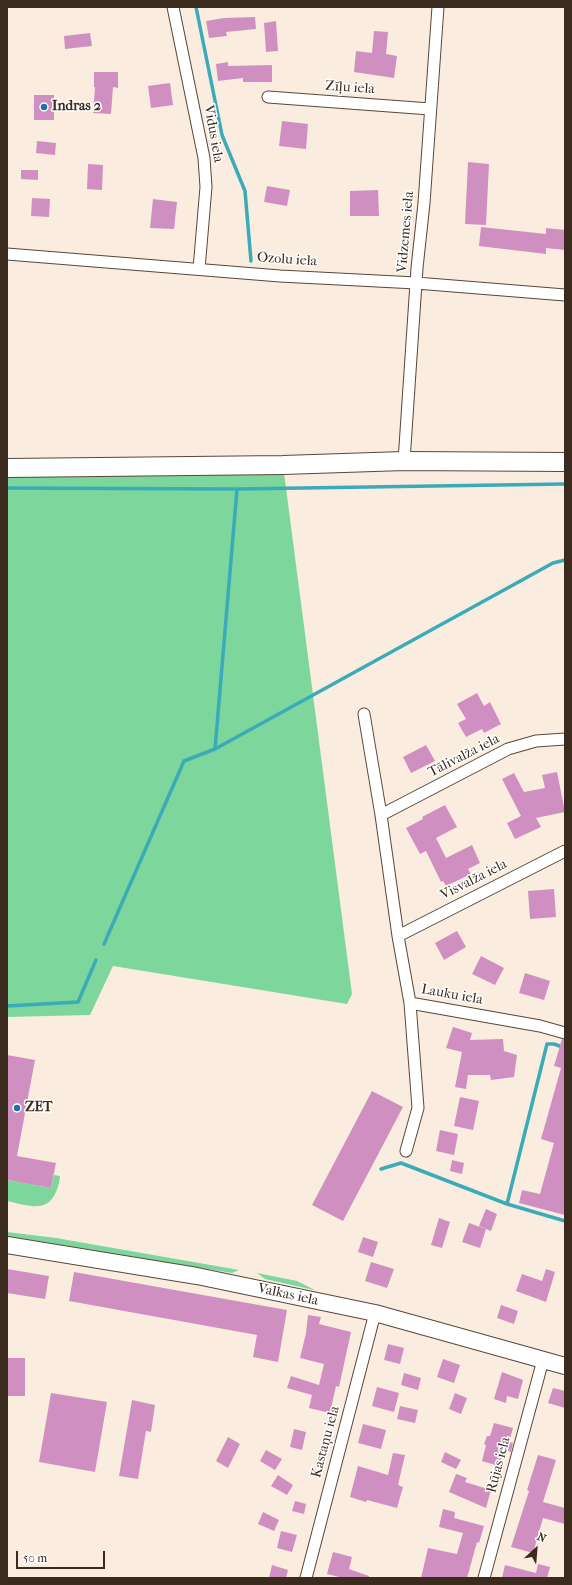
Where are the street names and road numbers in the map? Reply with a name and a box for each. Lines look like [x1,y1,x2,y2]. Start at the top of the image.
street label: Zīļu iela [325,78,375,98]
street label: Vidus iela [200,104,226,164]
street label: Vidzemes iela [394,191,418,273]
street label: Ozolu iela [256,250,318,270]
street label: Tālivalža iela [426,731,502,781]
street label: Visvalža iela [438,856,510,904]
street label: Lauku iela [420,981,484,1009]
street label: Valkas iela [256,1280,320,1310]
street label: Kastaņu iela [308,1404,344,1480]
street label: Rūjas iela [483,1435,515,1495]

